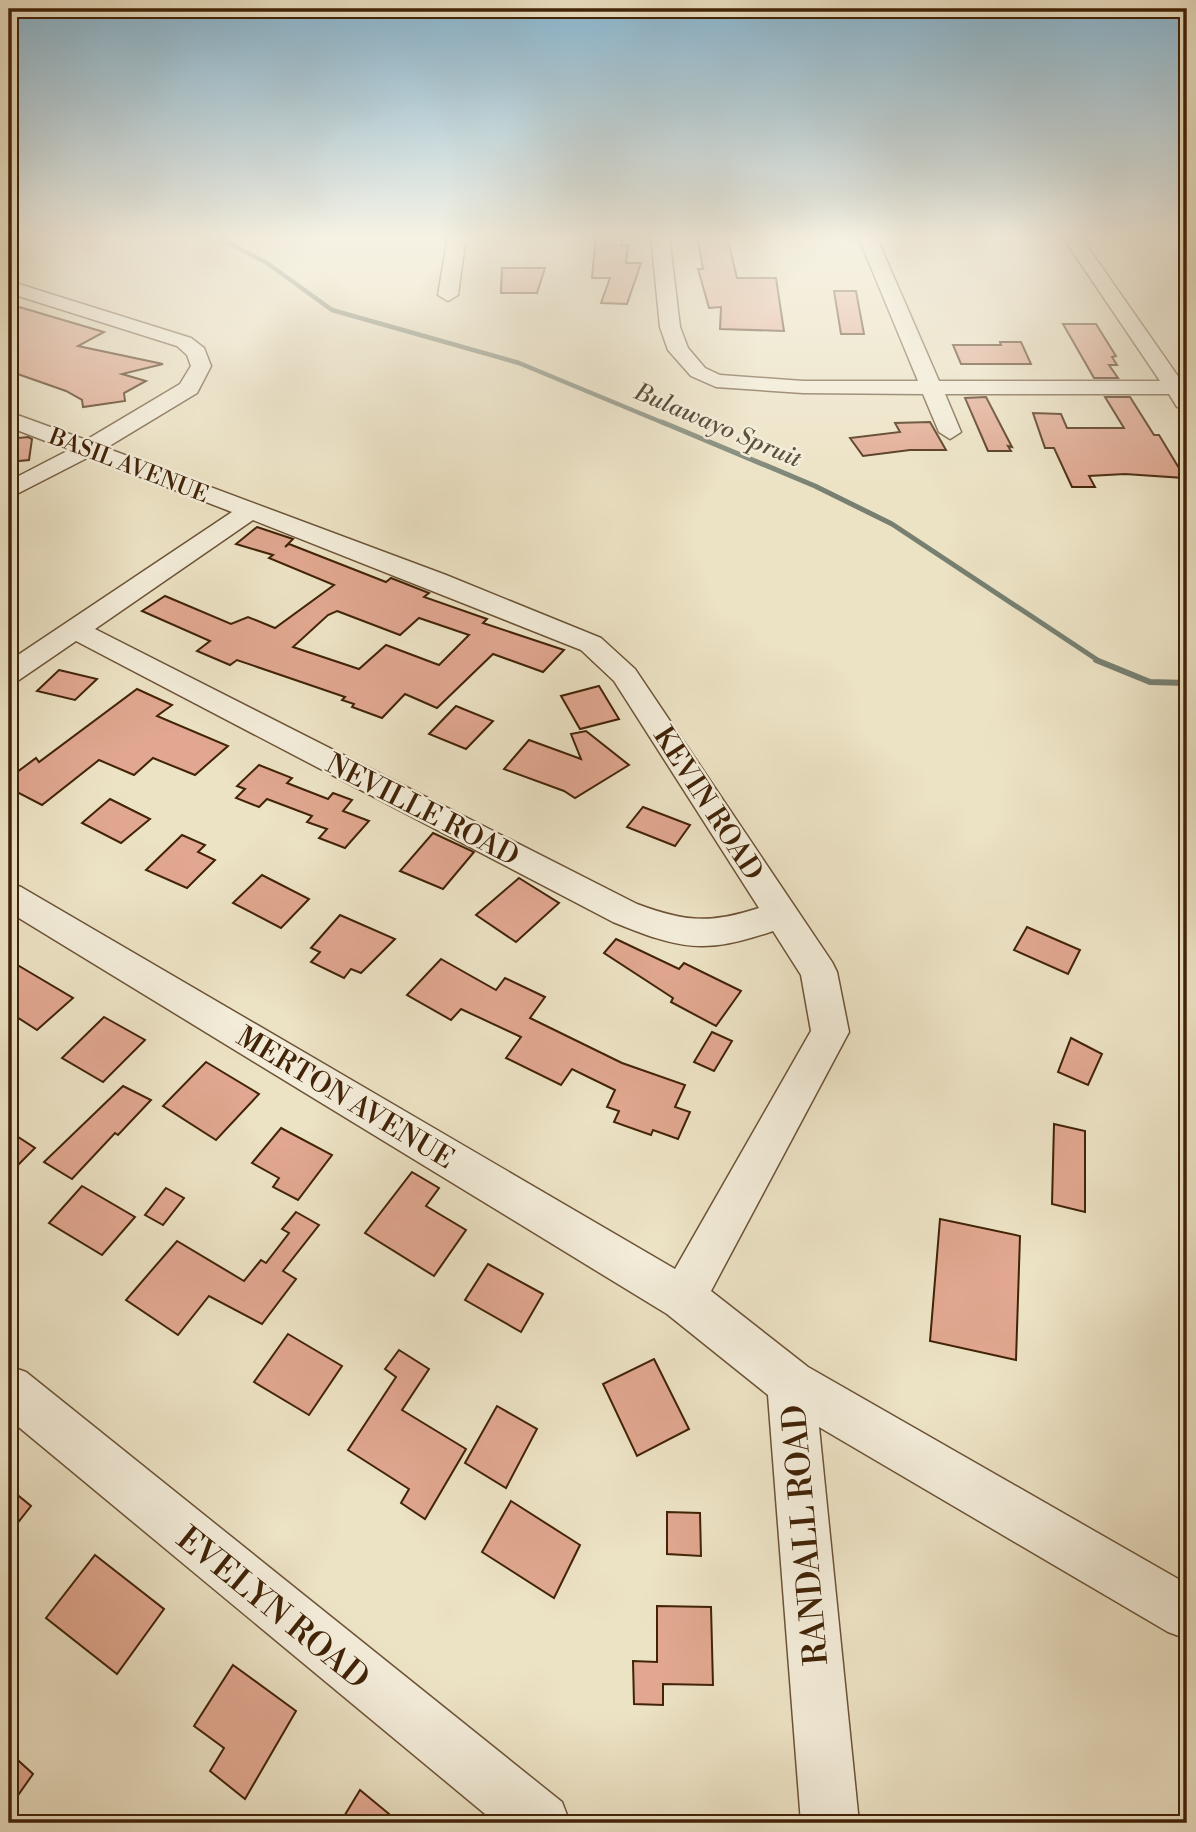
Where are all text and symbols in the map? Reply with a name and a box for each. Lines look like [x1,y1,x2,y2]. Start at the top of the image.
water label: Bulawayo Spruit [629,377,807,475]
street label: BASIL AVENUE [44,422,212,509]
street label: KEVIN ROAD [645,720,770,887]
street label: NEVILLE ROAD [320,747,525,874]
street label: MERTON AVENUE [230,1020,460,1177]
street label: RANDALL ROAD [775,1403,838,1667]
street label: EVELYN ROAD [168,1519,377,1699]

